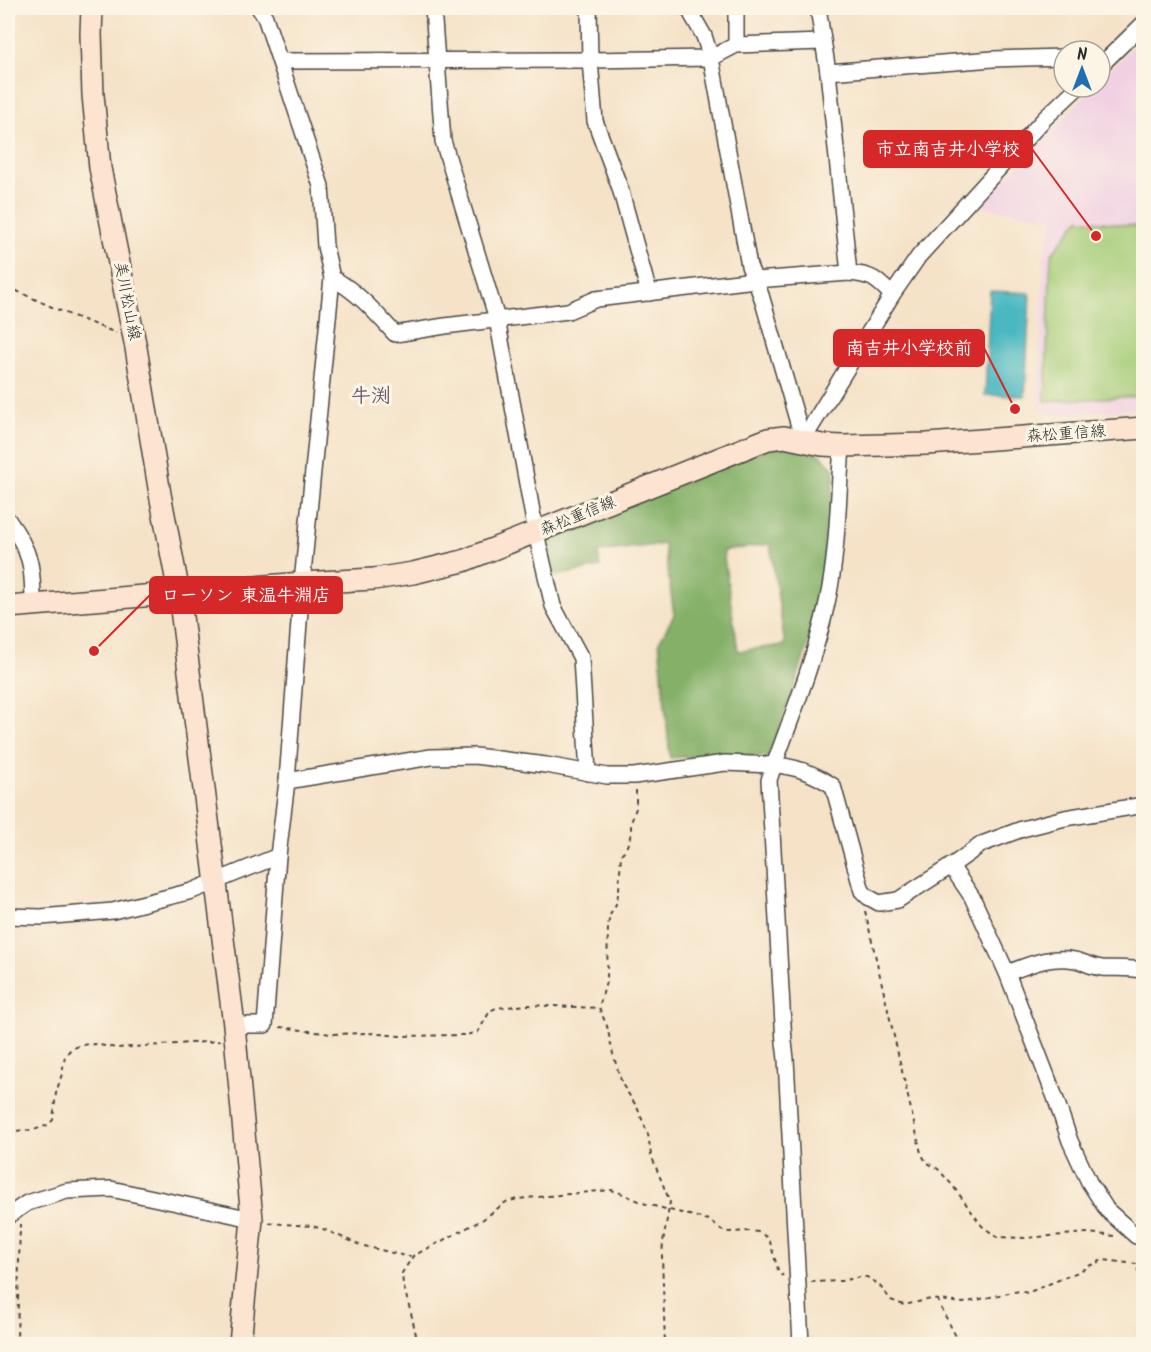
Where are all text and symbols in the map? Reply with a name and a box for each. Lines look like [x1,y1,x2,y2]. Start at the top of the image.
north arrow [1052,39,1112,99]
text: N [1077,43,1087,68]
callout: 市立南吉井小学校 [864,131,1032,167]
text: 市立南吉井小学校 [876,136,1020,165]
street label: 美川松山線 [107,259,147,343]
callout: 南吉井小学校前 [834,330,984,366]
text: 南吉井小学校前 [846,335,972,364]
district label: 牛渕 [351,381,391,413]
street label: 森松重信線 [1025,419,1107,449]
street label: 森松重信線 [536,489,620,543]
callout: ローソン 東温牛淵店 [150,577,342,613]
text: ローソン 東温牛淵店 [162,582,330,611]

